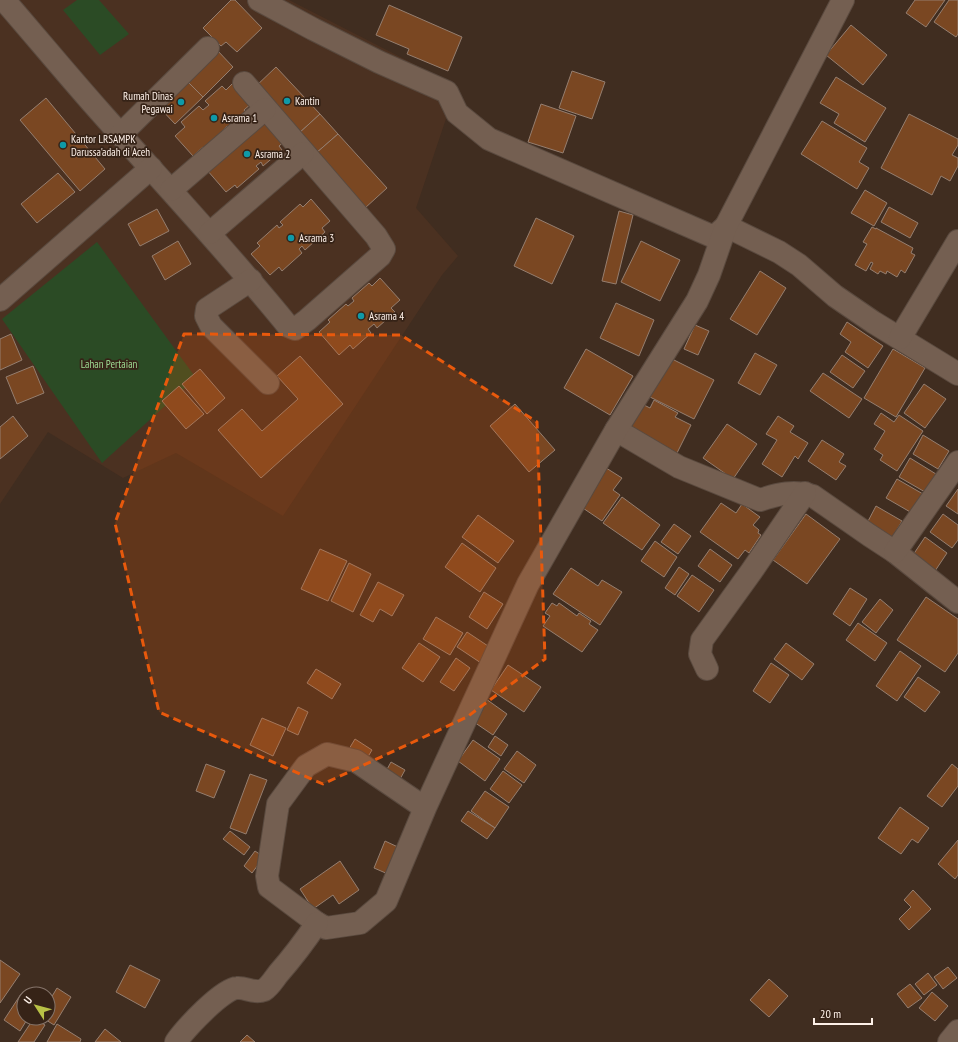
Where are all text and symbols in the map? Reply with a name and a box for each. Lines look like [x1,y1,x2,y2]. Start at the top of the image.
place label: Rumah Dinas Pegawai [123,89,173,116]
place label: Kantin [295,94,320,108]
marker: Kantin [282,96,292,106]
marker: Rumah Dinas Pegawai [176,97,186,107]
place label: Asrama 1 [222,111,257,125]
marker: Asrama 1 [209,113,219,123]
place label: Kantor LRSAMPK Darussa'adah di Aceh [71,132,150,159]
marker: Kantor LRSAMPK Darussa'adah di Aceh [58,140,68,150]
place label: Asrama 2 [255,147,290,161]
marker: Asrama 2 [242,149,252,159]
place label: Asrama 3 [299,231,334,245]
marker: Asrama 3 [286,233,296,243]
place label: Asrama 4 [369,309,404,323]
marker: Asrama 4 [356,311,366,321]
park label: Lahan Pertaian [81,357,138,371]
north arrow [16,986,56,1026]
text: U [21,993,35,1007]
scale bar [814,1000,872,1026]
text: 20 m [820,1006,841,1021]

